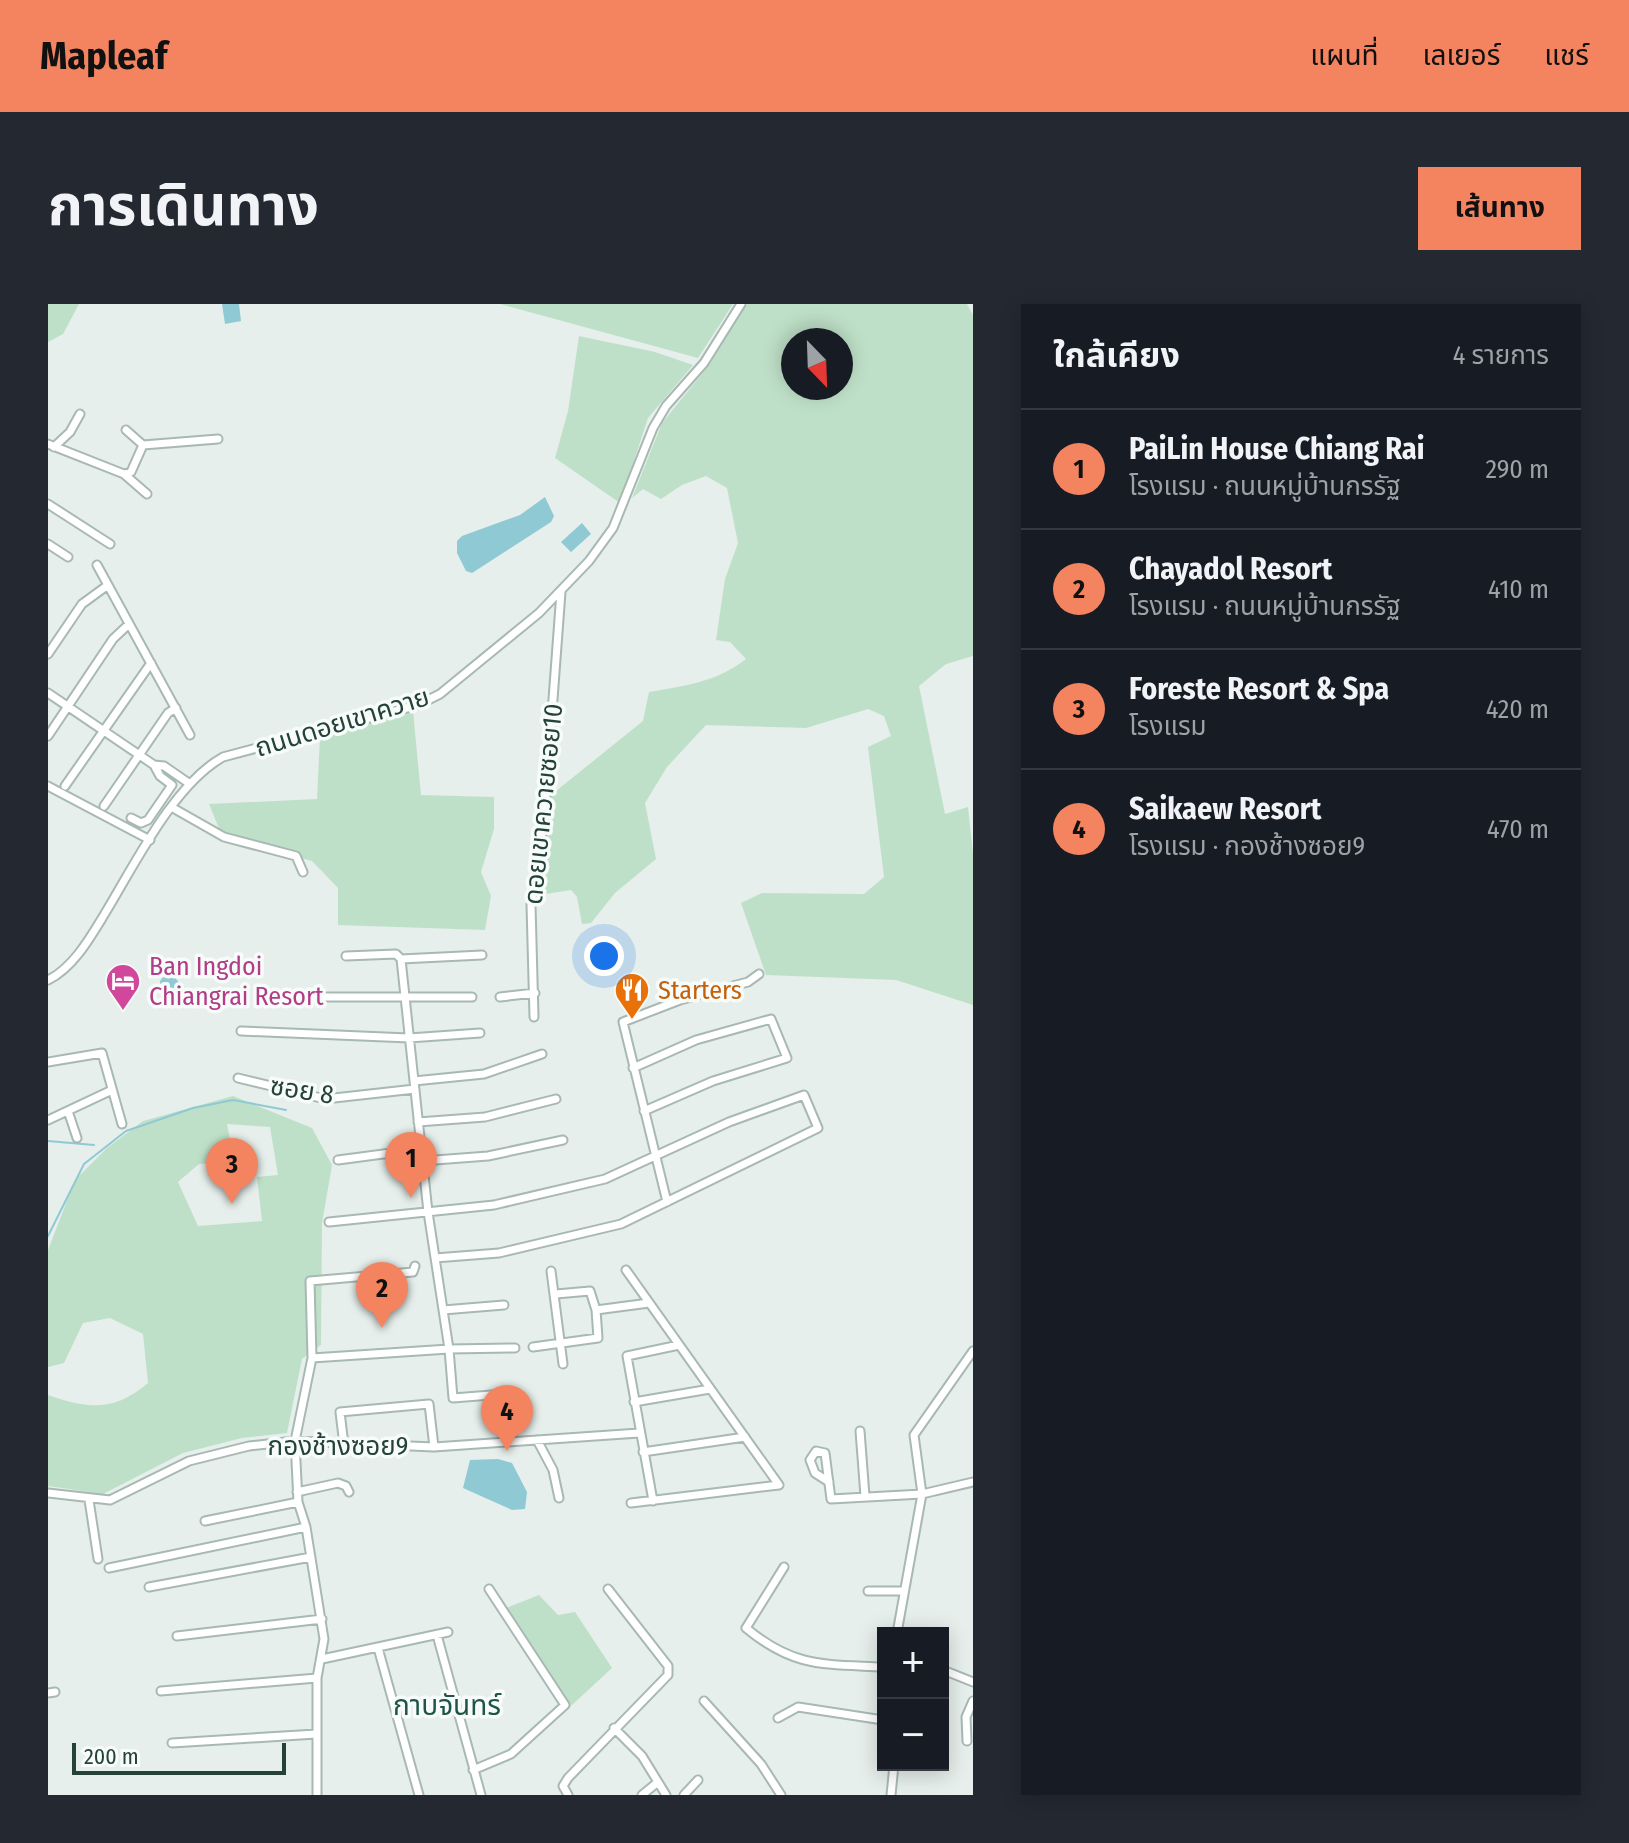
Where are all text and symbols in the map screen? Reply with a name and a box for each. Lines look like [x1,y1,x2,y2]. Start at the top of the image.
text: Mapleaf [40,33,167,79]
text: แผนที่ [1310,39,1379,72]
text: เลเยอร์ [1423,39,1500,72]
text: แชร์ [1544,39,1589,72]
button: เส้นทาง [1418,167,1581,250]
text: การเดินทาง [48,173,319,240]
north arrow [781,328,853,400]
text: ใกล้เคียง [1053,335,1180,376]
text: 4 รายการ [1453,340,1549,371]
text: PaiLin House Chiang Rai [1129,431,1424,467]
text: 1 [1074,454,1085,485]
text: 290 m [1485,454,1549,485]
text: โรงแรม · ถนนหมู่บ้านกรรัฐ [1129,471,1400,502]
text: Chayadol Resort [1129,551,1332,587]
text: 2 [1073,574,1085,605]
text: 410 m [1488,574,1549,605]
text: โรงแรม · ถนนหมู่บ้านกรรัฐ [1129,591,1400,622]
text: Foreste Resort & Spa [1129,671,1389,707]
street label: ถนนดอยเขาควาย [251,681,433,764]
text: 3 [1073,694,1085,725]
text: 420 m [1486,694,1549,725]
street label: ดอยเขาควายซอย10 [518,702,569,906]
text: โรงแรม [1129,711,1207,742]
text: Saikaew Resort [1129,791,1321,827]
text: 4 [1072,814,1086,845]
text: 470 m [1487,814,1549,845]
text: โรงแรม · กองช้างซอย9 [1129,831,1365,862]
your location [584,936,624,976]
place label: Ban Ingdoi Chiangrai Resort [149,951,324,1012]
hotel icon: Ban Ingdoi Chiangrai Resort [104,962,142,1012]
restaurant icon: Starters [613,971,651,1021]
place label: Starters [658,975,742,1006]
street label: ซอย 8 [268,1070,336,1111]
pin: 1 [385,1132,437,1198]
pin: 3 [206,1138,258,1204]
pin: 2 [356,1262,408,1328]
pin: 4 [481,1385,533,1451]
street label: กองช้างซอย9 [268,1431,408,1462]
map controls [877,1627,949,1771]
button: + [877,1627,949,1699]
district label: กาบจันทร์ [393,1689,502,1722]
button: − [877,1699,949,1771]
scale bar [72,1739,286,1775]
text: 200 m [84,1743,139,1770]

